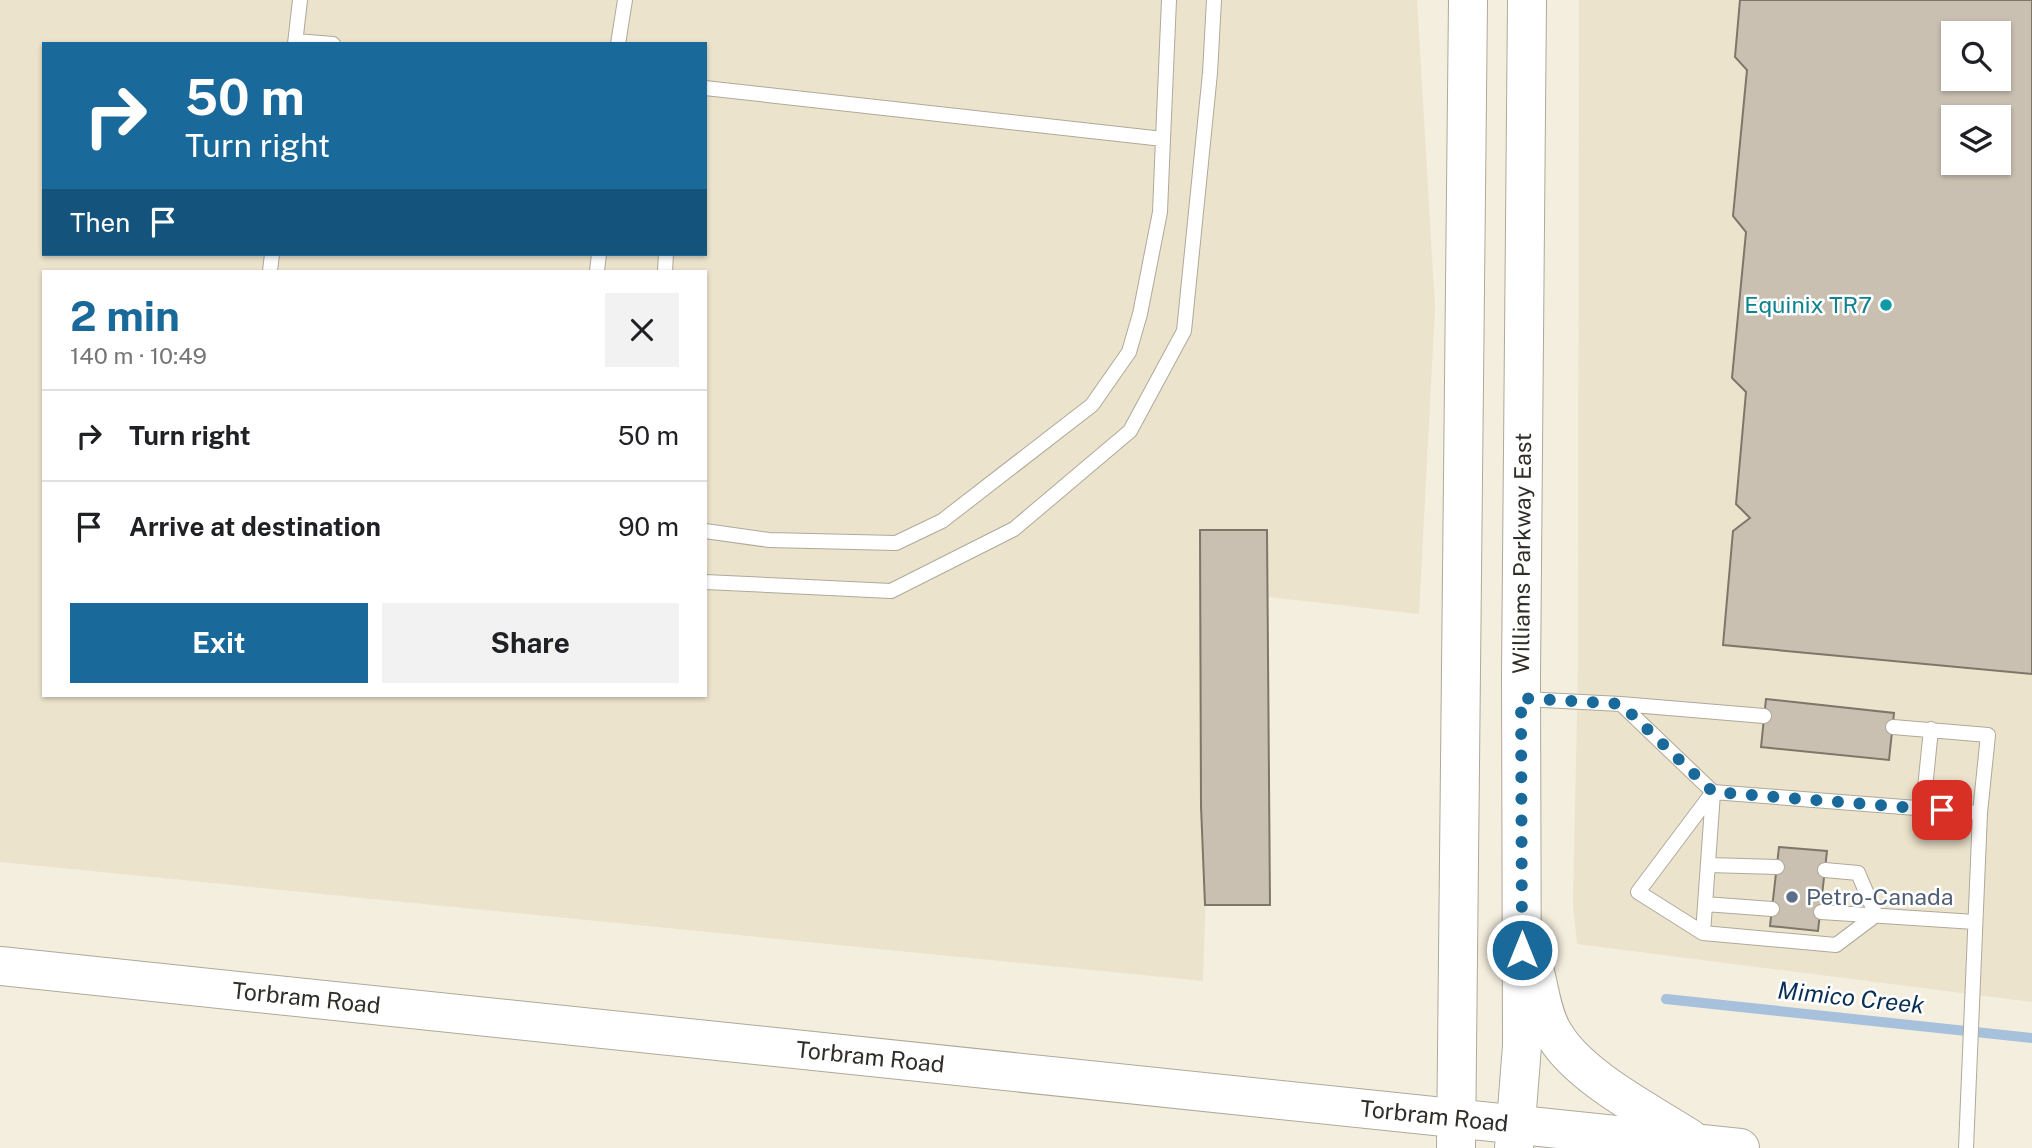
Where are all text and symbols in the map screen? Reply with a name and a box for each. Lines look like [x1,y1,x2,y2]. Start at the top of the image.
map controls [1941,21,2011,175]
button: search [1941,21,2011,91]
text: 50 m [185,68,305,126]
icon: right [70,70,161,161]
button: layers [1941,105,2011,175]
text: Turn right [185,127,330,164]
icon: arrive [144,203,182,241]
text: Then [70,207,130,238]
text: 2 min [70,291,180,340]
place label: Equinix TR7 [1744,291,1872,318]
button: close [605,293,679,367]
marker: Equinix TR7 [1878,297,1894,313]
text: 140 m · 10:49 [70,342,207,369]
icon: right [70,417,108,455]
text: Turn right [129,420,251,451]
text: 50 m [618,420,679,451]
street label: Williams Parkway East [1507,433,1536,674]
icon: arrive [70,508,108,546]
text: Arrive at destination [129,511,381,542]
text: 90 m [618,511,679,542]
button: Exit [70,603,368,683]
button: Share [382,603,679,683]
pin [1912,780,1972,840]
icon: arrive [1923,791,1961,829]
place label: Petro-Canada [1806,883,1953,910]
marker: Petro-Canada [1784,889,1800,905]
position arrow [1485,913,1559,987]
water label: Mimico Creek [1776,975,1926,1019]
street label: Torbram Road [231,976,382,1019]
street label: Torbram Road [795,1035,946,1078]
street label: Torbram Road [1359,1094,1510,1137]

